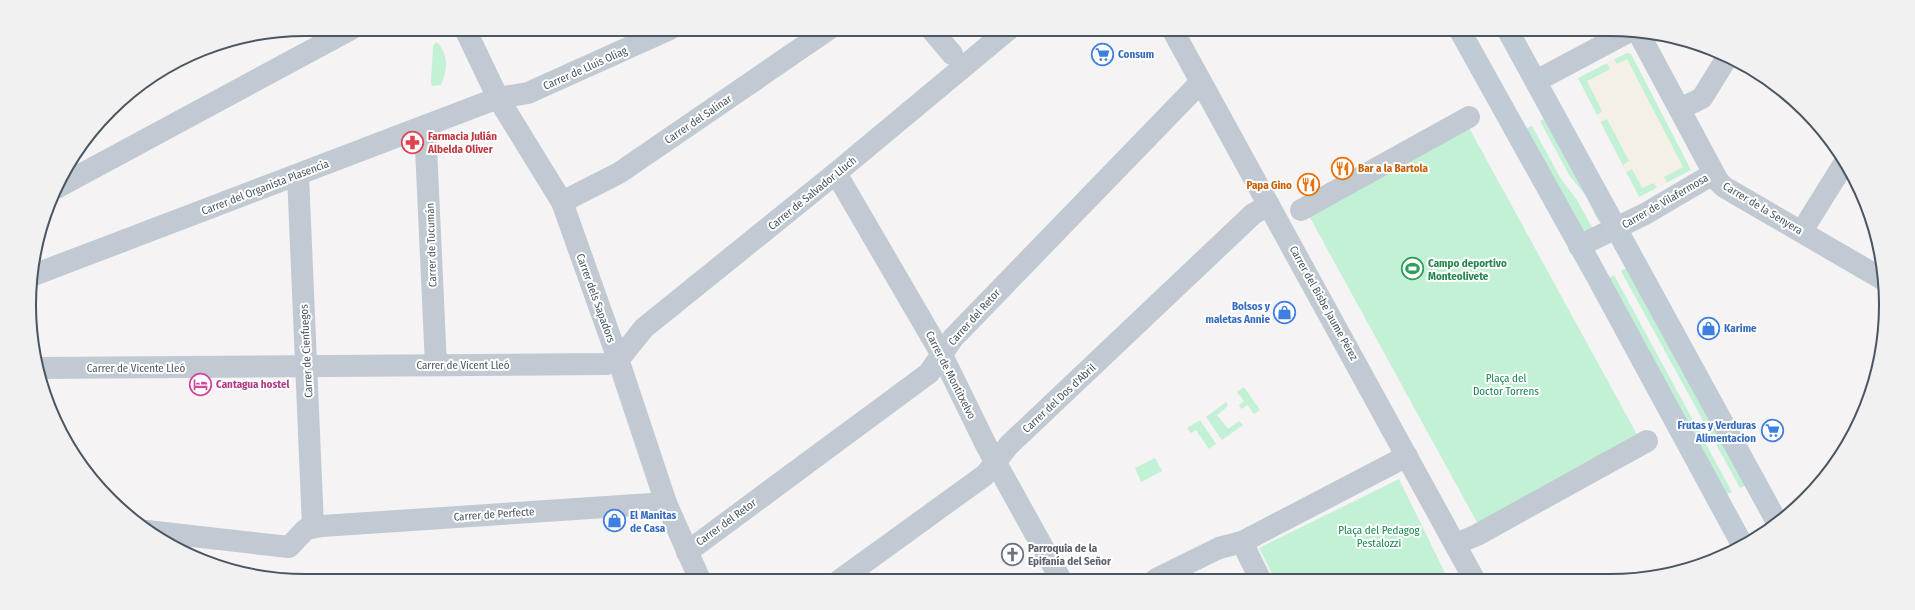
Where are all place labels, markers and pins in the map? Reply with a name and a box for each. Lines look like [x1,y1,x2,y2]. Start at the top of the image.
supermarket icon: Consum [1090,41,1116,67]
place label: Consum [1118,48,1154,61]
pharmacy icon: Farmacia Julián Albelda Oliver [399,129,425,155]
place label: Farmacia Julián Albelda Oliver [427,130,497,156]
restaurant icon: Bar a la Bartola [1330,155,1356,181]
place label: Bar a la Bartola [1358,162,1429,175]
restaurant icon: Papa Gino [1295,172,1321,198]
place label: Papa Gino [1246,179,1292,192]
sports icon: Campo deportivo Monteolivete [1399,256,1425,282]
place label: Campo deportivo Monteolivete [1428,257,1507,283]
shop icon: Bolsos y maletas Annie [1272,299,1298,325]
place label: Bolsos y maletas Annie [1206,300,1271,326]
shop icon: Karime [1695,315,1721,341]
place label: Karime [1724,322,1757,335]
hotel icon: Cantagua hostel [188,371,214,397]
place label: Cantagua hostel [216,378,291,391]
supermarket icon: Frutas y Verduras Alimentacion [1759,418,1785,444]
place label: Frutas y Verduras Alimentacion [1678,419,1756,445]
shop icon: El Manitas de Casa [602,508,628,534]
place label: El Manitas de Casa [630,509,677,535]
church icon: Parroquia de la Epifanía del Señor [999,541,1025,567]
place label: Parroquia de la Epifanía del Señor [1028,542,1112,568]

